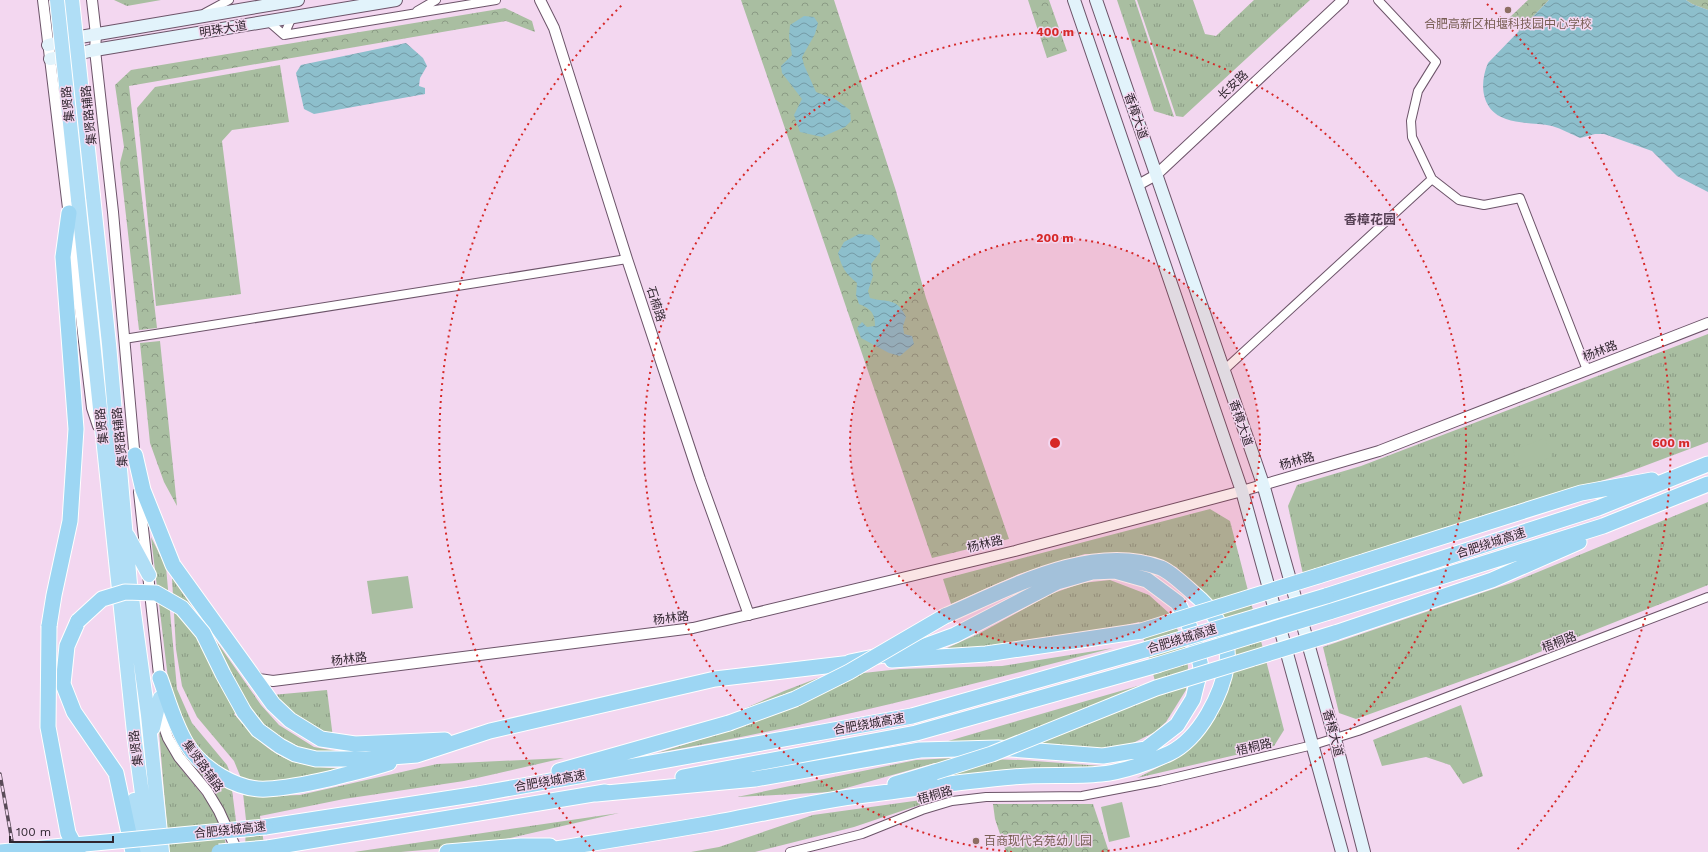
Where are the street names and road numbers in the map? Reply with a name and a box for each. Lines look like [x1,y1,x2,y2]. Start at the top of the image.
street label: 明珠大道 [198,18,248,40]
street label: 长安路 [1215,68,1251,102]
street label: 集贤路辅路 [79,84,99,146]
street label: 集贤路 [59,85,77,123]
street label: 香樟大道 [1122,91,1150,141]
street label: 石楠路 [644,285,668,323]
street label: 杨林路 [1581,338,1619,364]
street label: 香樟大道 [1227,398,1255,448]
street label: 集贤路辅路 [110,406,130,468]
street label: 集贤路 [93,407,111,445]
street label: 杨林路 [1278,449,1316,473]
street label: 合肥绕城高速 [1455,525,1527,561]
street label: 杨林路 [966,533,1004,555]
street label: 杨林路 [652,609,690,627]
street label: 合肥绕城高速 [1146,622,1218,656]
street label: 梧桐路 [1540,629,1578,655]
street label: 杨林路 [330,650,368,668]
street label: 香樟大道 [1320,708,1346,758]
street label: 合肥绕城高速 [832,711,906,737]
street label: 集贤路 [127,729,145,767]
street label: 梧桐路 [1235,736,1273,758]
street label: 集贤路辅路 [180,738,226,794]
street label: 合肥绕城高速 [513,768,587,794]
street label: 梧桐路 [916,783,954,807]
street label: 合肥绕城高速 [193,819,267,841]

